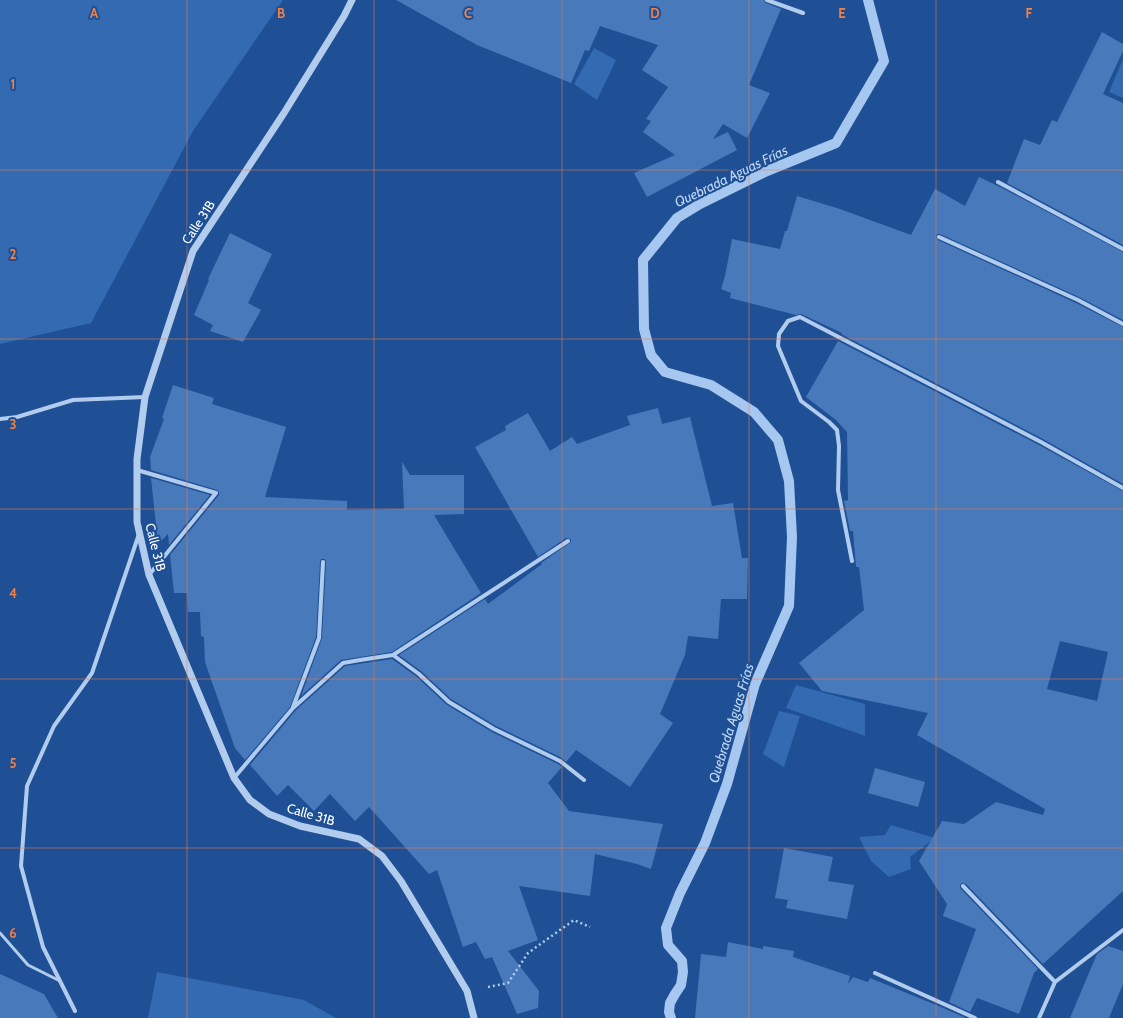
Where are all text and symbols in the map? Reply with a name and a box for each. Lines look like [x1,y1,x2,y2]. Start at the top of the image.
text: A [90,5,99,21]
text: B [277,5,285,21]
text: C [464,5,472,21]
text: D [650,5,660,21]
text: E [838,5,846,21]
text: F [1026,5,1033,21]
text: 1 [11,76,15,92]
water label: Quebrada Aguas Frías [671,141,791,211]
street label: Calle 31B [178,197,218,247]
text: 2 [10,246,17,262]
text: 3 [9,416,17,432]
street label: Calle 31B [142,521,170,573]
text: 4 [9,585,17,601]
water label: Quebrada Aguas Frías [704,661,758,785]
text: 5 [10,755,17,771]
street label: Calle 31B [285,800,337,828]
text: 6 [9,925,17,941]

